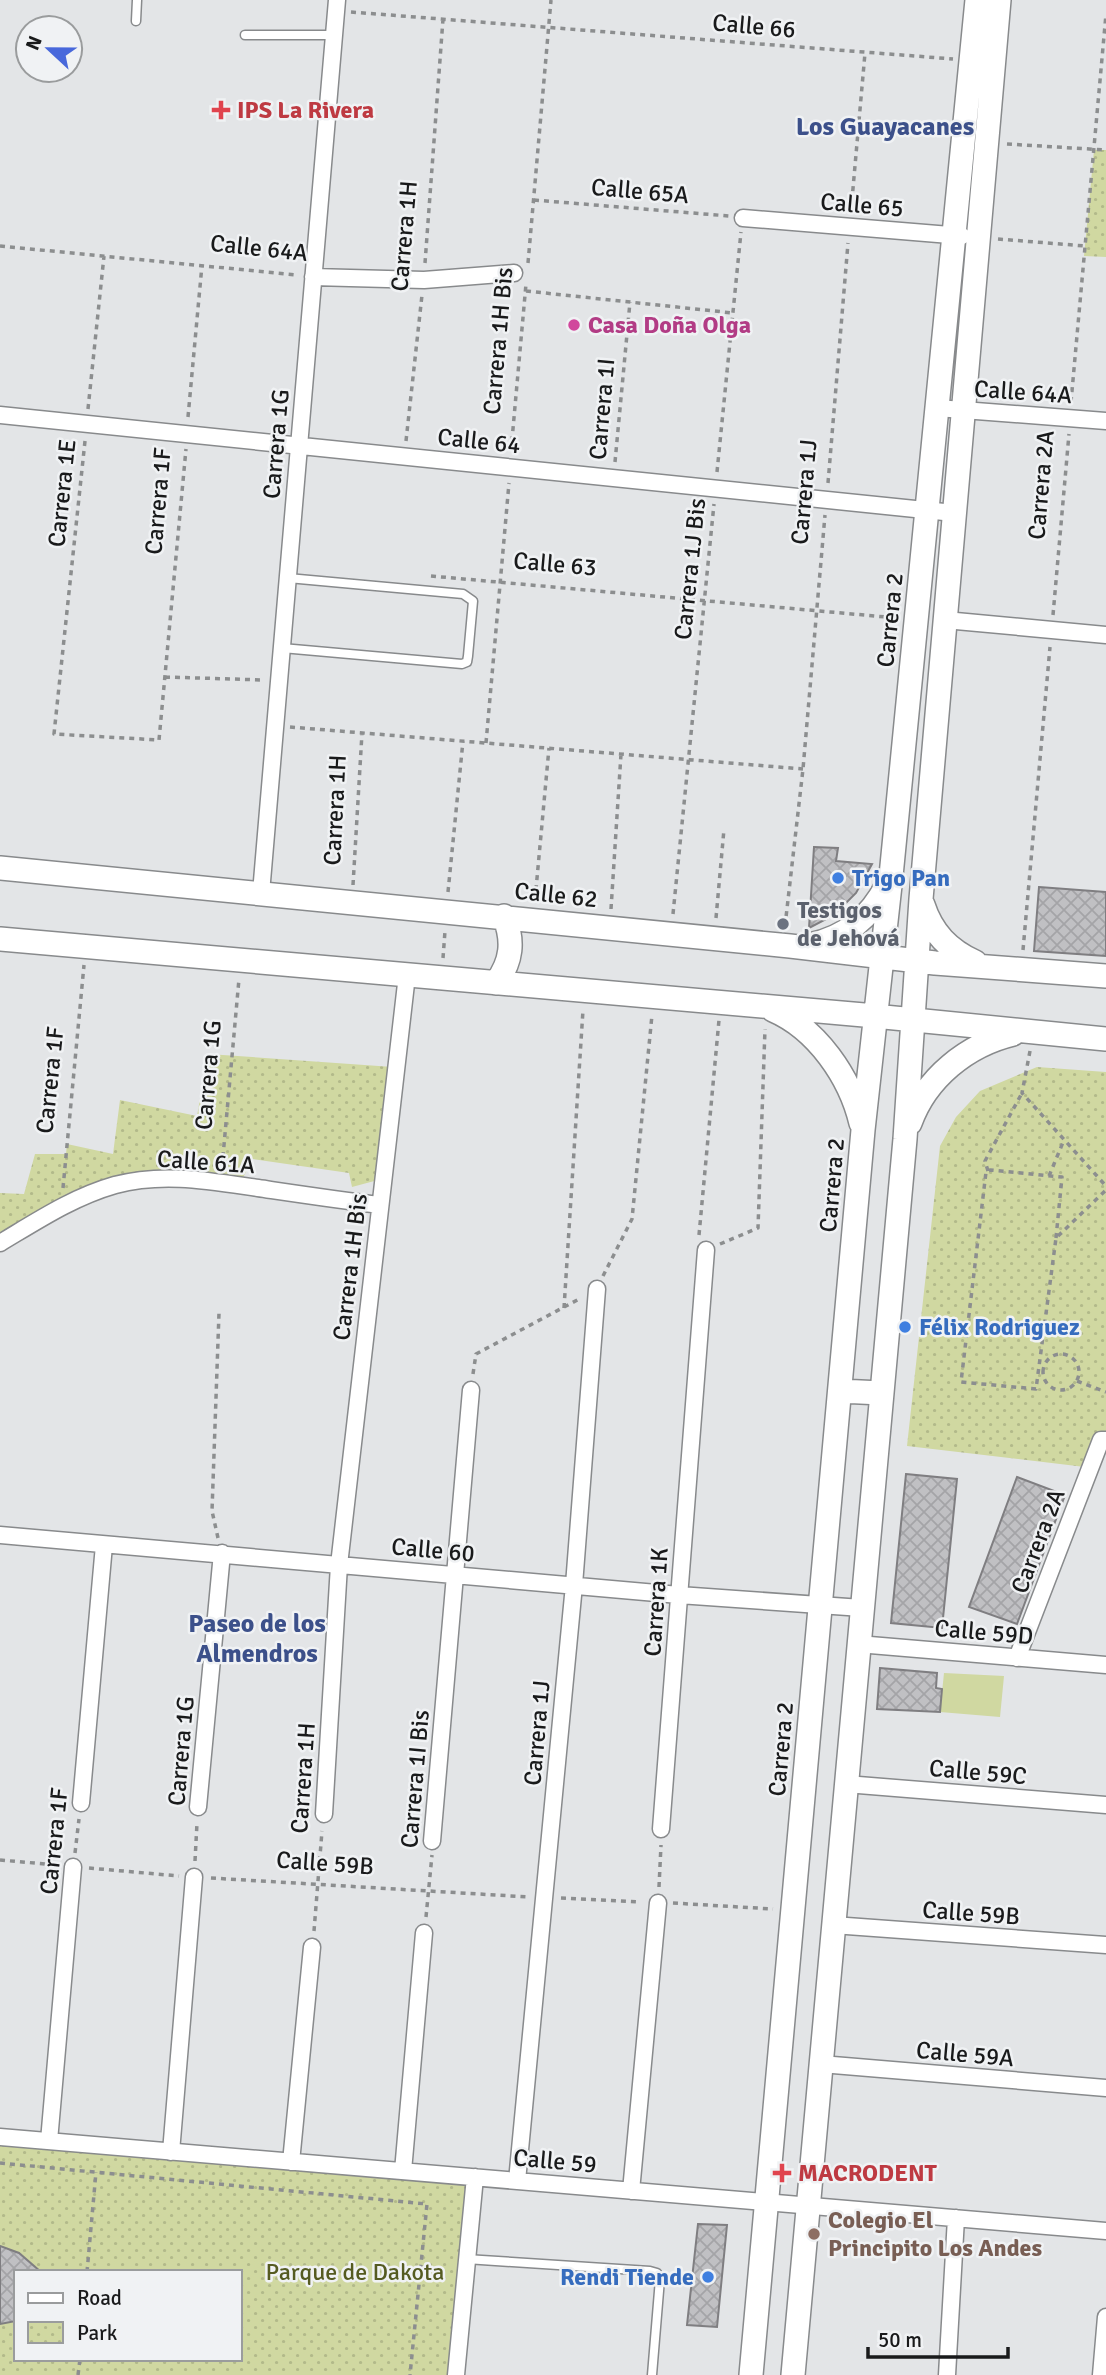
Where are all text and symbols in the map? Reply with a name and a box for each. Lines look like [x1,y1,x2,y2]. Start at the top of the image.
street label: Calle 66 [711,7,797,45]
north arrow [14,14,84,84]
text: N [21,32,48,54]
place label: IPS La Rivera [237,95,374,125]
marker: IPS La Rivera [211,100,231,120]
district label: Los Guayacanes [796,111,974,143]
street label: Calle 65A [590,172,690,210]
street label: Carrera 1H [384,179,424,293]
street label: Calle 65 [819,186,905,224]
street label: Calle 64A [209,228,310,268]
street label: Carrera 1H Bis [477,266,519,416]
place label: Casa Doña Olga [588,310,751,340]
marker: Casa Doña Olga [566,317,582,333]
street label: Carrera 1I [583,357,621,461]
street label: Calle 64A [973,374,1073,410]
street label: Carrera 1G [256,388,296,500]
street label: Calle 64 [436,422,522,460]
street label: Carrera 2A [1021,429,1061,541]
street label: Carrera 1E [41,438,83,548]
street label: Carrera 1J [784,438,824,546]
street label: Carrera 1F [138,446,178,556]
street label: Carrera 1J Bis [668,497,712,641]
street label: Calle 63 [512,545,598,583]
street label: Carrera 2 [870,571,910,669]
street label: Carrera 1H [317,754,353,866]
place label: Trigo Pan [852,863,950,893]
marker: Trigo Pan [830,870,846,886]
street label: Calle 62 [513,876,599,914]
place label: Testigos de Jehová [797,895,899,953]
marker: Testigos de Jehová [775,916,791,932]
street label: Carrera 1G [188,1019,228,1131]
street label: Carrera 1F [29,1025,71,1135]
street label: Carrera 2 [813,1136,851,1234]
street label: Calle 61A [156,1144,256,1180]
street label: Carrera 1H Bis [326,1192,374,1342]
place label: Félix Rodriguez [919,1312,1080,1342]
marker: Félix Rodriguez [897,1319,913,1335]
street label: Carrera 2A [1004,1484,1072,1597]
street label: Calle 60 [390,1531,476,1569]
street label: Carrera 1K [637,1547,675,1657]
district label: Paseo de los Almendros [188,1608,326,1670]
street label: Calle 59D [933,1613,1035,1651]
street label: Carrera 1J [517,1679,557,1787]
street label: Carrera 1G [161,1695,201,1807]
street label: Carrera 2 [762,1700,800,1798]
street label: Carrera 1I Bis [394,1709,436,1849]
street label: Carrera 1H [284,1722,322,1834]
street label: Calle 59C [928,1753,1028,1791]
street label: Carrera 1F [33,1786,75,1896]
street label: Calle 59B [275,1845,375,1881]
street label: Calle 59B [921,1895,1021,1931]
street label: Calle 59A [915,2035,1015,2073]
street label: Calle 59 [512,2142,598,2180]
place label: MACRODENT [798,2158,938,2188]
marker: MACRODENT [772,2163,792,2183]
place label: Colegio El Principito Los Andes [828,2205,1042,2263]
marker: Colegio El Principito Los Andes [806,2226,822,2242]
park label: Parque de Dakota [266,2257,444,2287]
place label: Rendi Tiende [560,2262,694,2292]
marker: Rendi Tiende [700,2269,716,2285]
legend [14,2270,242,2361]
text: Road [77,2285,122,2311]
scale bar [868,2316,1008,2360]
text: Park [77,2320,118,2346]
text: 50 m [878,2327,922,2353]

